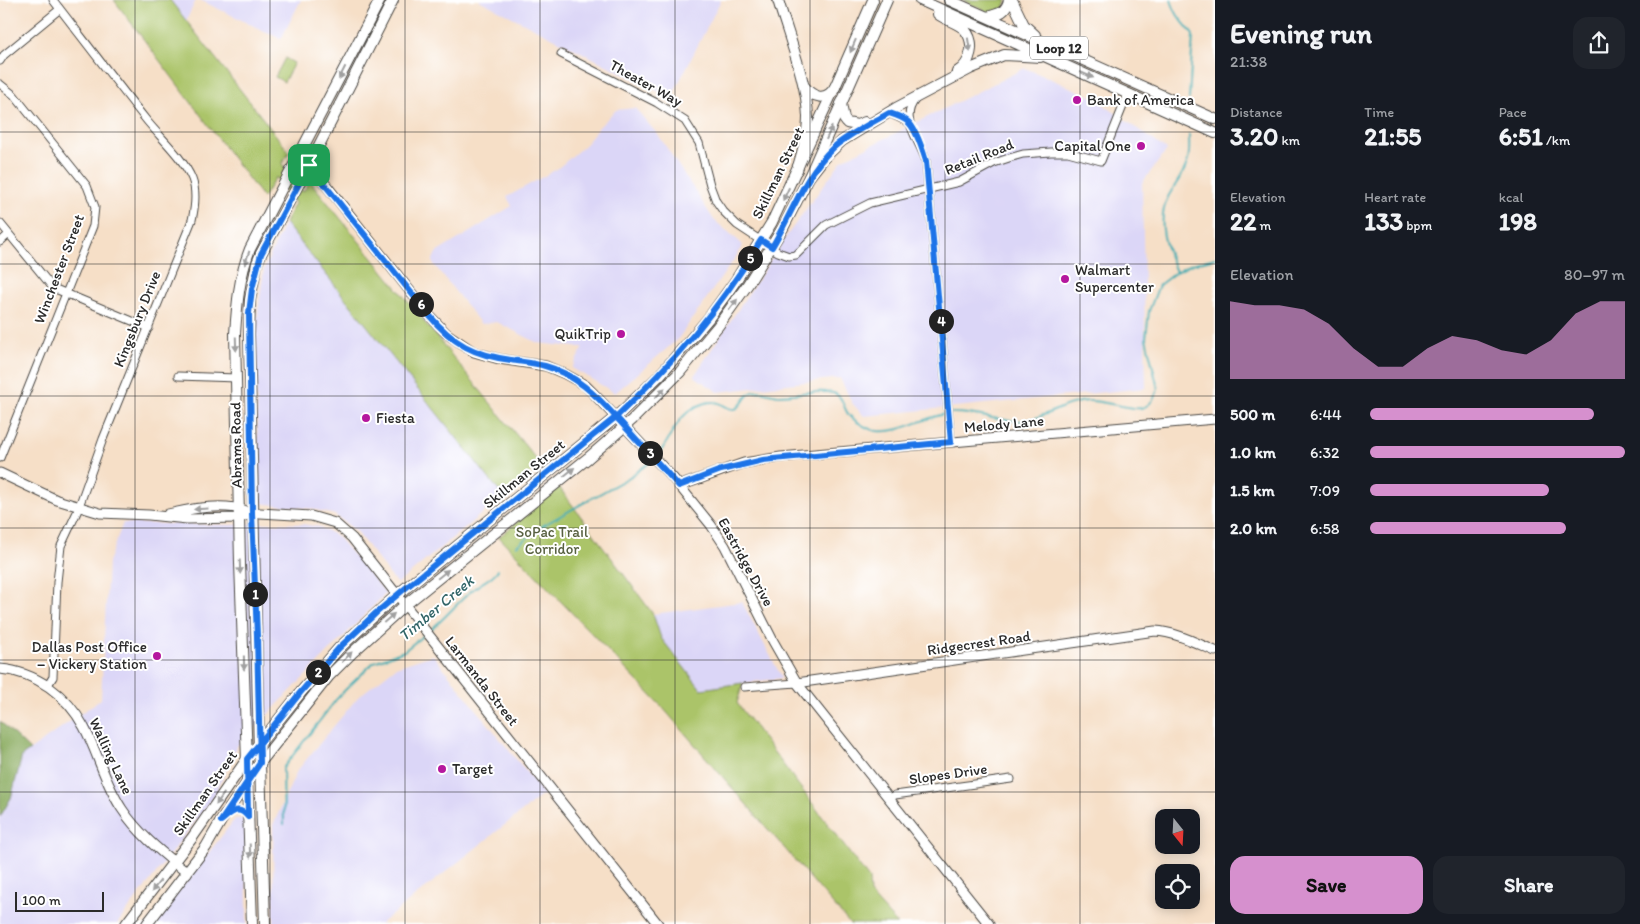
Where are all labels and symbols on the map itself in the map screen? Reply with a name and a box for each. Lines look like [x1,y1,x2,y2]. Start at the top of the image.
road number: Loop 12 [1030,36,1088,59]
one-way arrow [966,37,974,53]
one-way arrow [848,39,856,54]
street label: Theater Way [607,56,685,110]
one-way arrow [338,65,346,80]
one-way arrow [1080,72,1094,80]
place label: Bank of America [1087,91,1195,109]
marker: Bank of America [1071,94,1083,106]
street label: Skillman Street [748,124,808,222]
one-way arrow [825,126,833,140]
street label: Retail Road [942,135,1016,179]
place label: Capital One [1054,137,1131,155]
marker: Capital One [1135,140,1147,152]
pin [288,144,330,186]
one-way arrow [782,186,791,201]
street label: Winchester Street [30,211,88,326]
pin: 5 [738,246,762,270]
one-way arrow [243,250,250,265]
place label: Walmart Supercenter [1075,261,1154,296]
street label: Kingsbury Drive [110,268,164,370]
marker: Walmart Supercenter [1059,273,1071,285]
pin: 6 [408,292,434,316]
one-way arrow [728,299,739,312]
pin: 4 [928,308,954,334]
place label: QuikTrip [554,325,611,343]
marker: QuikTrip [615,328,627,340]
one-way arrow [232,336,240,352]
one-way arrow [654,387,666,399]
street label: Abrams Road [226,402,246,488]
place label: Fiesta [376,409,415,427]
marker: Fiesta [360,412,372,424]
street label: Melody Lane [963,412,1045,436]
street label: Skillman Street [480,435,569,512]
pin: 3 [638,440,662,466]
one-way arrow [562,467,575,478]
one-way arrow [193,505,209,513]
street label: Eastridge Drive [714,515,778,609]
park label: SoPac Trail Corridor [516,523,589,558]
one-way arrow [237,559,245,575]
one-way arrow [436,569,449,580]
water label: Timber Creek [394,570,478,645]
pin: 1 [242,582,268,606]
one-way arrow [382,613,395,624]
street label: Ridgecrest Road [926,627,1033,659]
street label: Larmanda Street [441,633,523,730]
place label: Dallas Post Office – Vickery Station [32,638,148,673]
marker: Dallas Post Office – Vickery Station [151,650,163,662]
one-way arrow [341,652,353,664]
one-way arrow [241,656,249,672]
pin: 2 [306,660,330,684]
street label: Walling Lane [85,715,137,797]
street label: Skillman Street [169,747,241,839]
place label: Target [452,760,493,778]
street label: Slopes Drive [908,760,988,788]
marker: Target [436,763,448,775]
one-way arrow [215,792,225,805]
north arrow [1155,809,1200,854]
one-way arrow [246,844,254,860]
one-way arrow [150,879,161,892]
scale bar [15,889,104,912]

